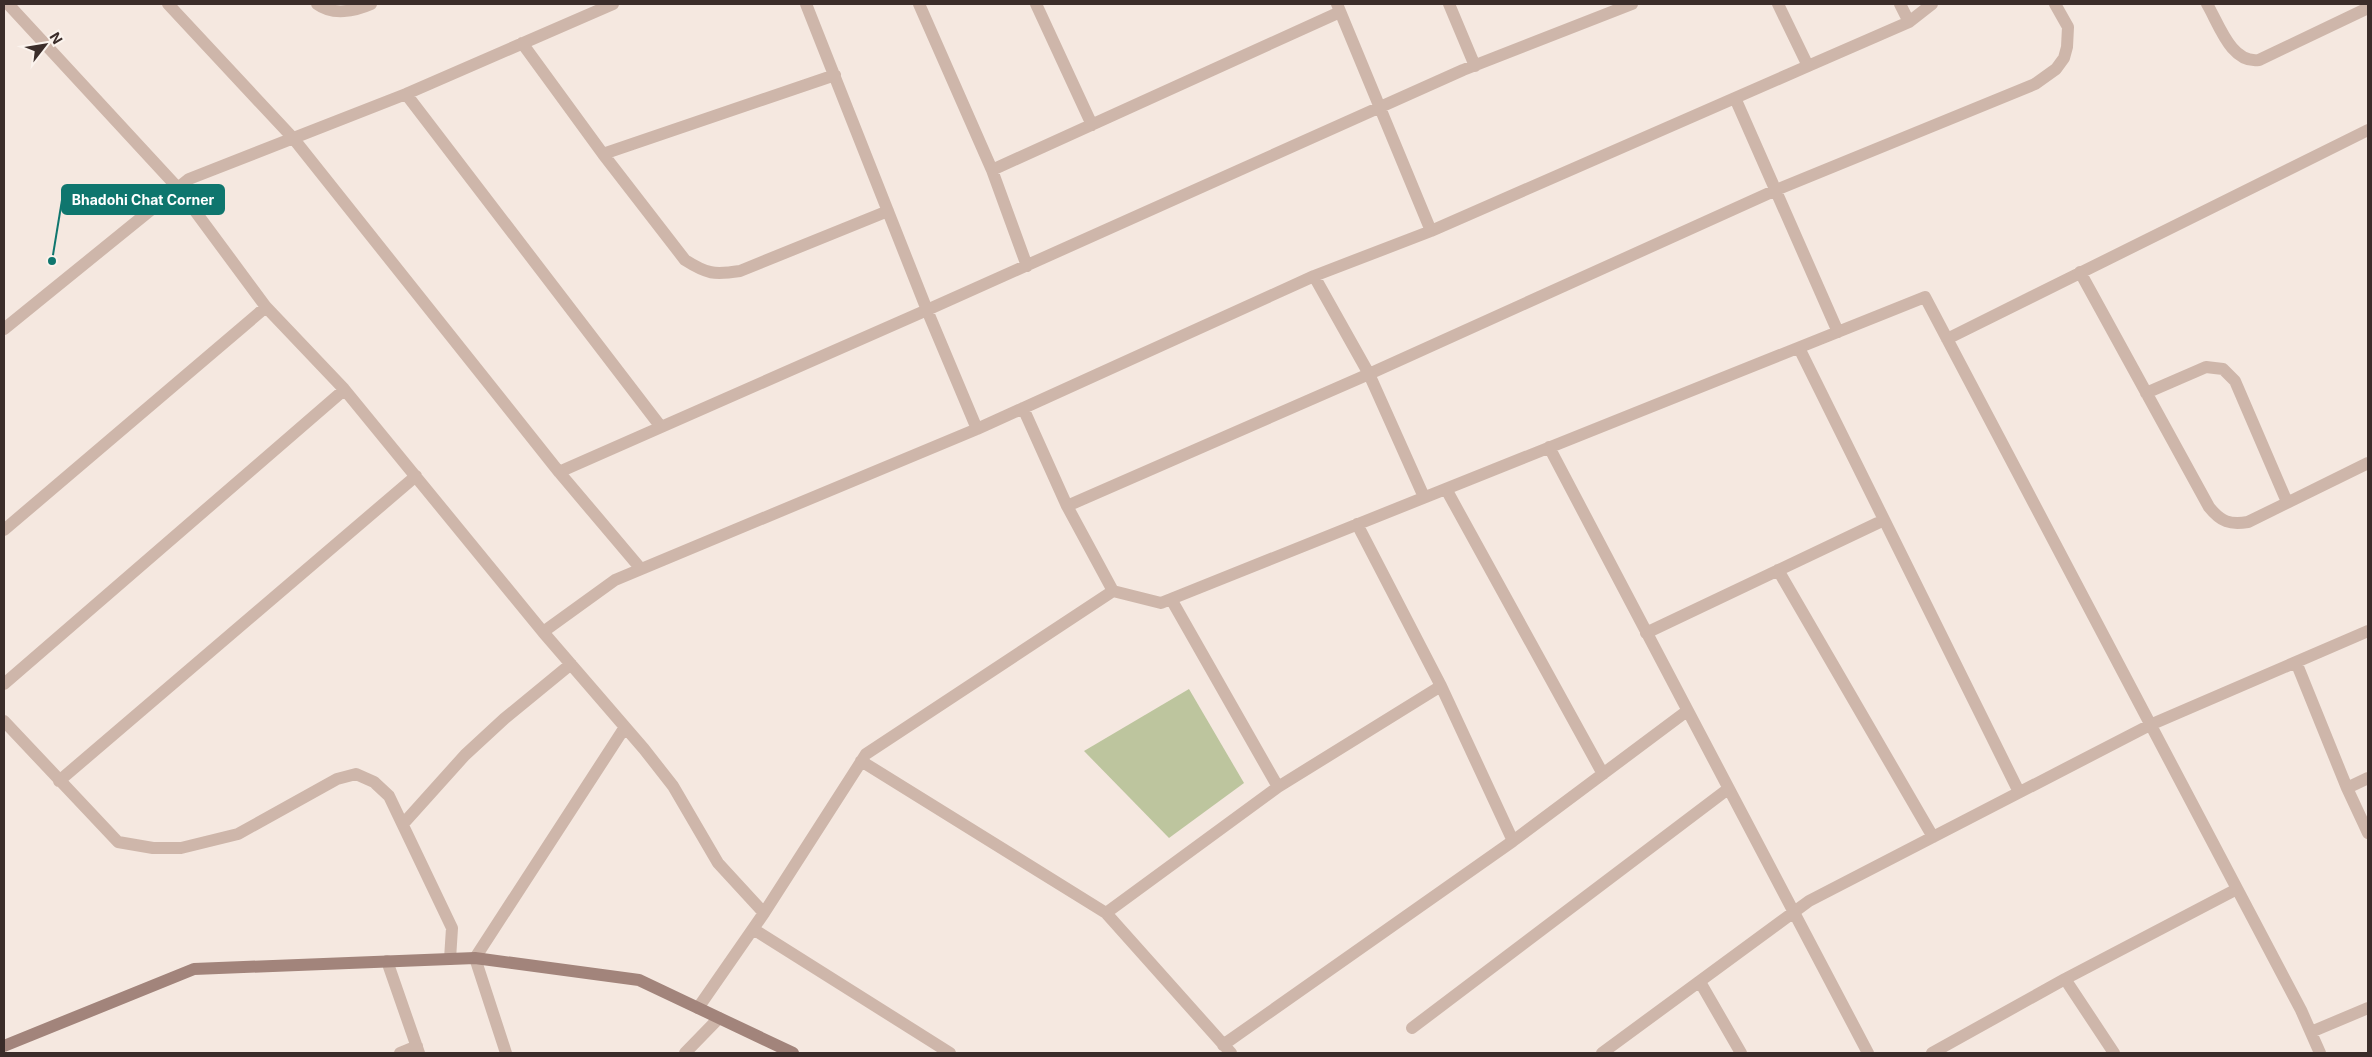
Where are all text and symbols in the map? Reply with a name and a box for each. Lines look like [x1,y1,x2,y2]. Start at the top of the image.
north arrow [20,20,70,70]
text: N [47,29,67,47]
callout: Bhadohi Chat Corner [62,185,224,214]
text: Bhadohi Chat Corner [72,191,215,208]

